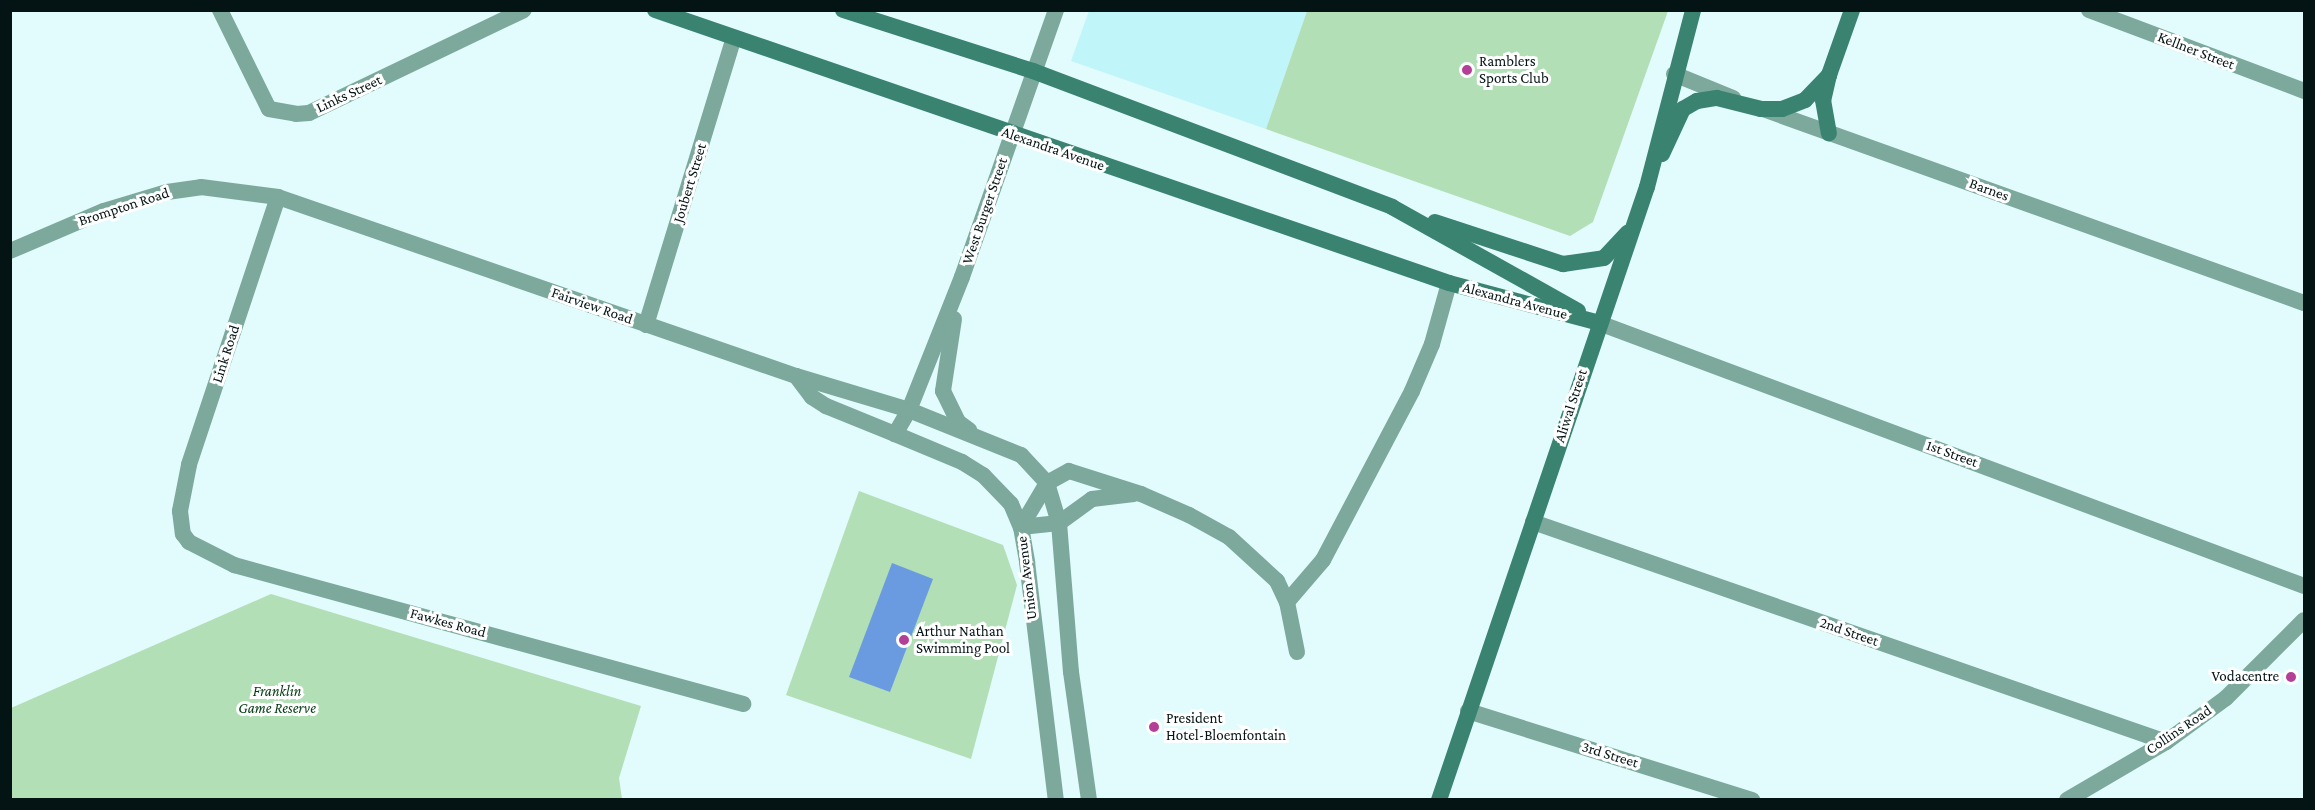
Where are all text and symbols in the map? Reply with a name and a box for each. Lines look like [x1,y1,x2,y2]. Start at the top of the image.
street label: Kellner Street [2155,28,2237,74]
place label: Ramblers Sports Club [1479,52,1549,87]
marker: Ramblers Sports Club [1460,63,1474,77]
street label: Links Street [313,71,385,117]
street label: Alexandra Avenue [999,123,1107,175]
street label: Joubert Street [669,141,711,225]
street label: West Burger Street [958,155,1012,267]
street label: Barnes [1967,175,2011,205]
street label: Brompton Road [76,184,172,230]
street label: Alexandra Avenue [1461,278,1569,324]
street label: Fairview Road [549,284,635,328]
street label: Link Road [208,323,244,385]
street label: Aliwal Street [1551,367,1591,445]
street label: 1st Street [1924,436,1980,472]
street label: Union Avenue [1013,535,1041,621]
street label: Fawkes Road [408,604,488,642]
street label: 2nd Street [1817,614,1881,650]
place label: Arthur Nathan Swimming Pool [916,622,1010,657]
marker: Arthur Nathan Swimming Pool [897,633,911,647]
place label: Vodacentre [2211,668,2279,686]
marker: Vodacentre [2284,670,2298,684]
park label: Franklin Game Reserve [238,682,316,717]
street label: Collins Road [2143,702,2215,758]
place label: President Hotel-Bloemfontain [1166,709,1286,744]
marker: President Hotel-Bloemfontain [1147,720,1161,734]
street label: 3rd Street [1580,738,1640,772]

